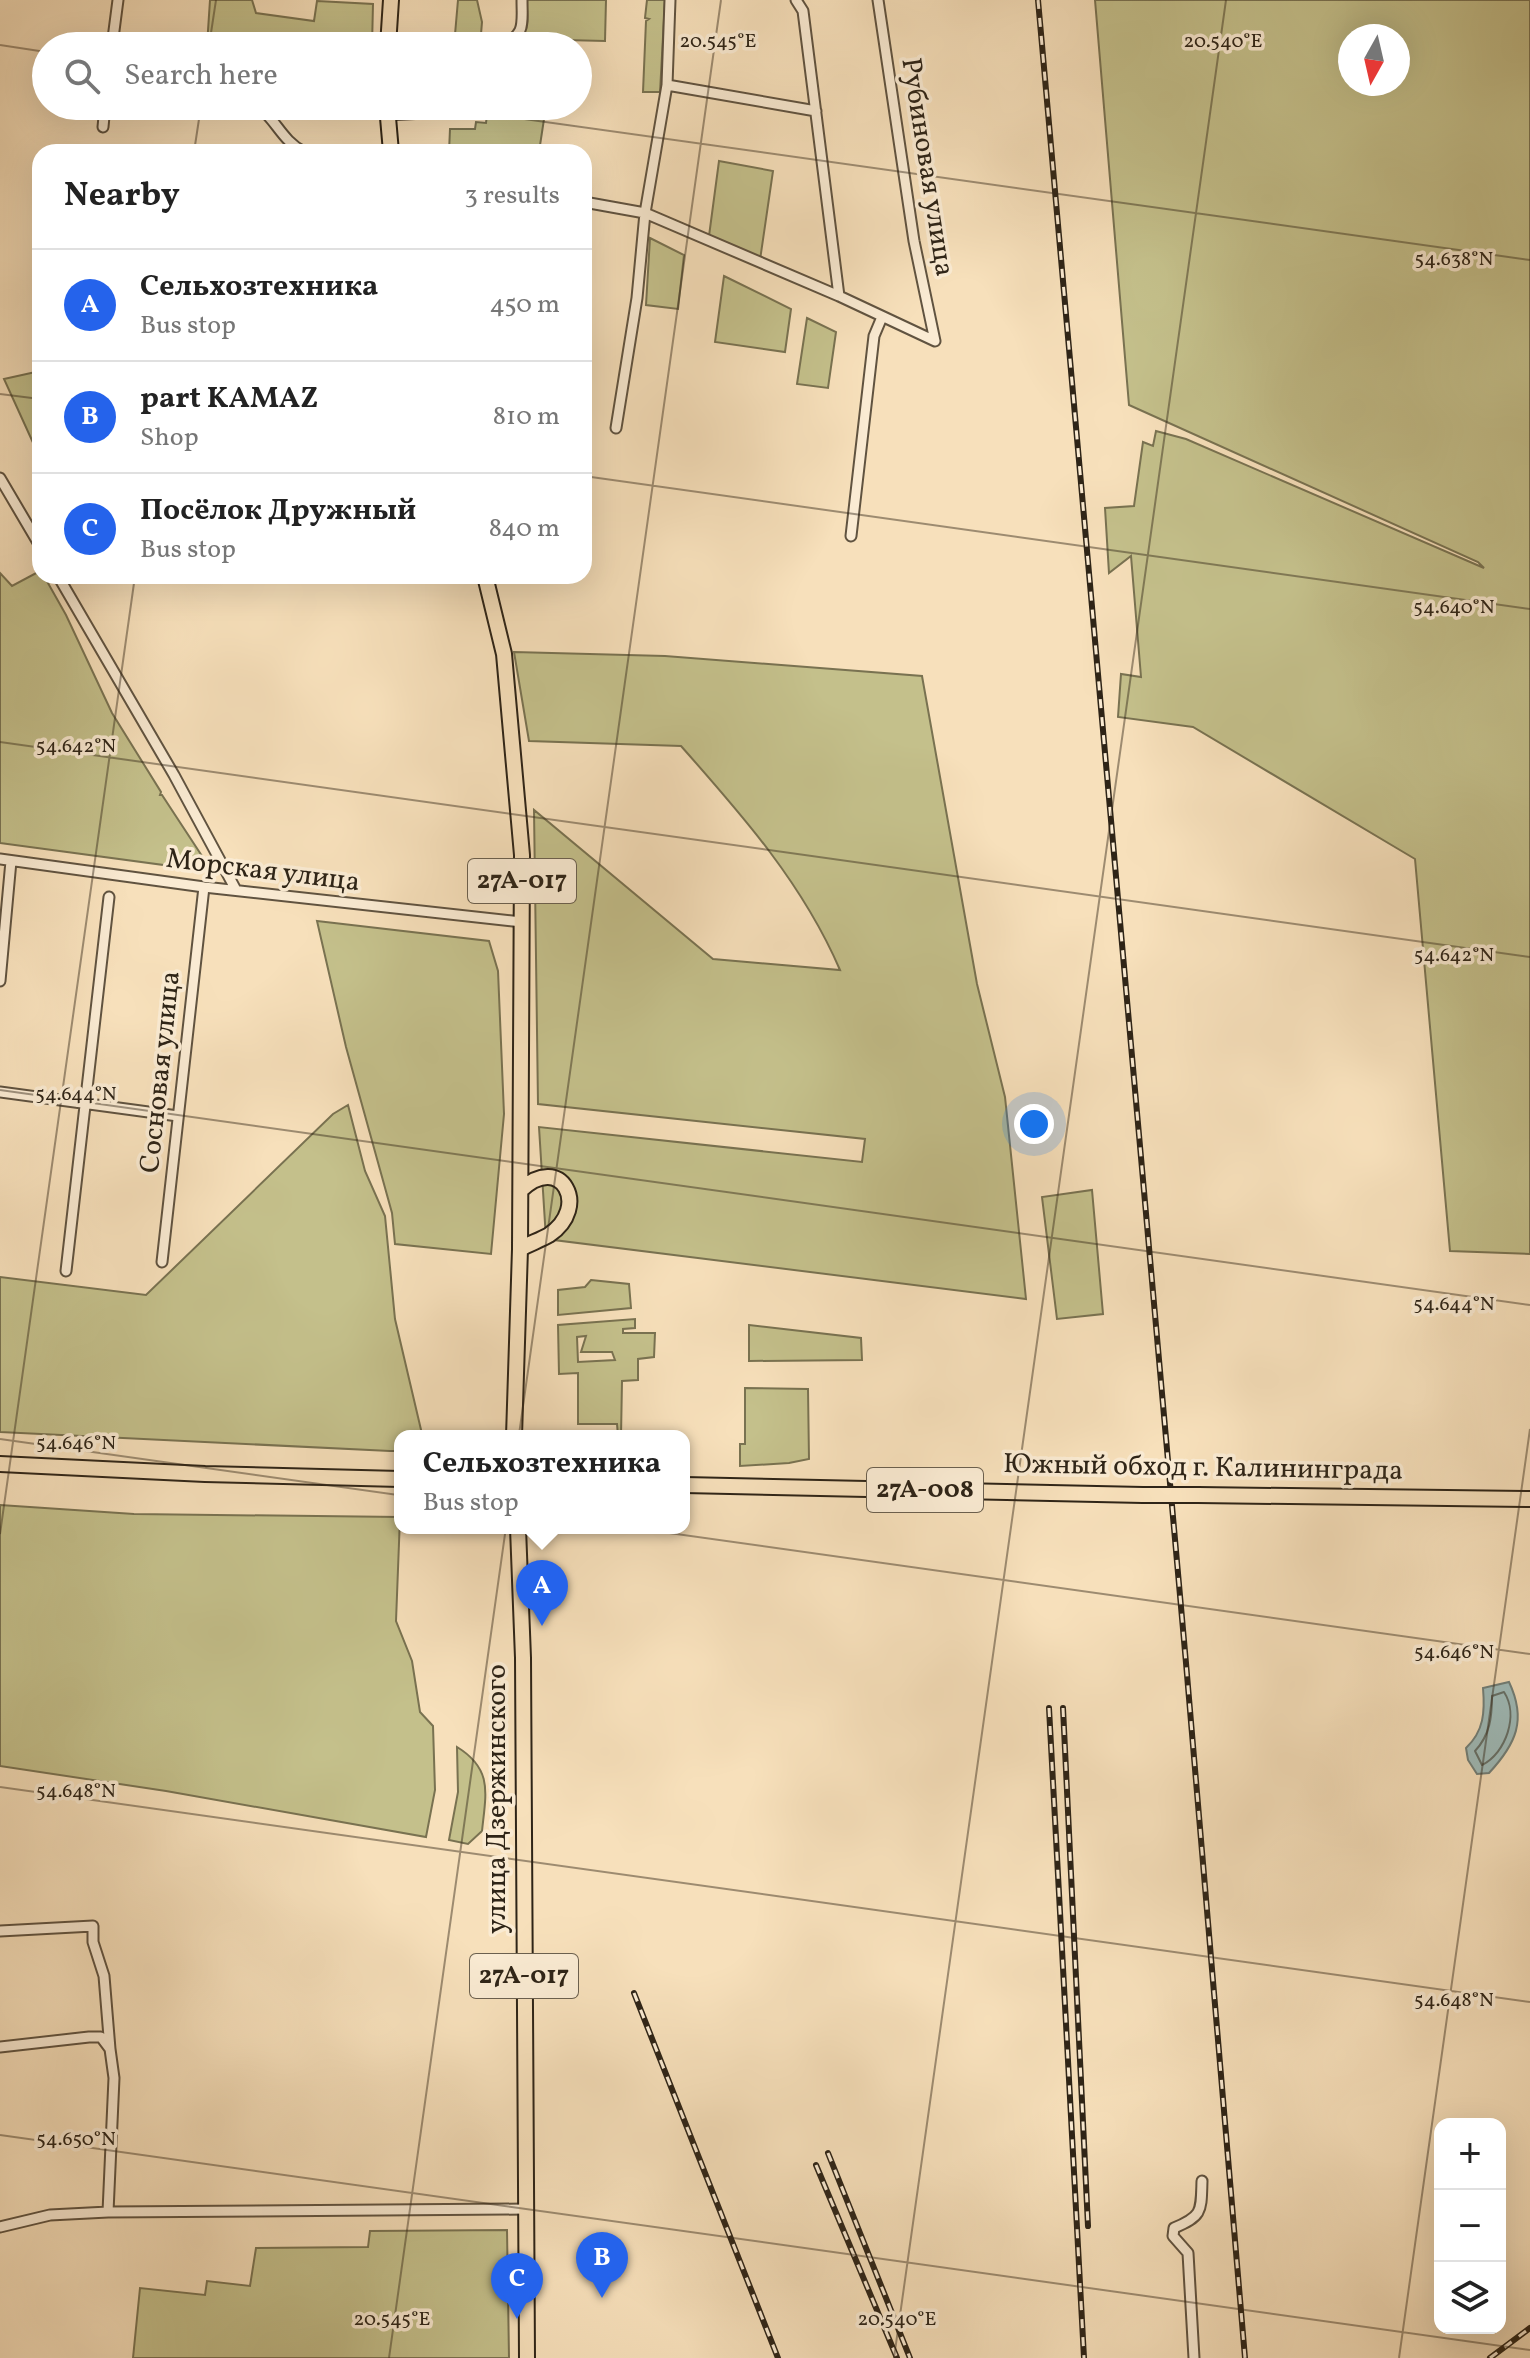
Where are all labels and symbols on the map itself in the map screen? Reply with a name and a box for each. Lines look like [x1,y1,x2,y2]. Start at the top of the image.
north arrow [1338,24,1410,96]
text: 20.545°E [680,28,756,56]
text: 20.540°E [1183,28,1263,56]
street label: Рубиновая улица [890,55,964,279]
text: 54.638°N [1415,246,1494,274]
text: 54.640°N [1413,594,1495,622]
text: 54.642°N [36,733,116,761]
street label: Морская улица [164,840,362,902]
road number: 27А-017 [468,859,576,903]
text: 54.642°N [1414,942,1494,970]
street label: Сосновая улица [131,969,191,1175]
text: 54.644°N [35,1081,117,1109]
your location [1014,1104,1054,1144]
text: 54.644°N [1413,1291,1495,1319]
text: 54.646°N [36,1430,116,1458]
street label: Южный обход г. Калининграда [1003,1445,1403,1491]
road number: 27А-008 [867,1468,983,1512]
pin: A [516,1560,568,1626]
text: 54.646°N [1414,1639,1494,1667]
street label: улица Дзержинского [478,1664,517,1934]
text: 54.648°N [36,1778,116,1806]
road number: 27А-017 [470,1954,578,1998]
text: 54.648°N [1414,1987,1494,2015]
text: 54.650°N [36,2126,116,2154]
pin: B [576,2232,628,2298]
pin: C [491,2253,543,2319]
text: 20.545°E [354,2306,430,2334]
text: 20.540°E [857,2306,937,2334]

